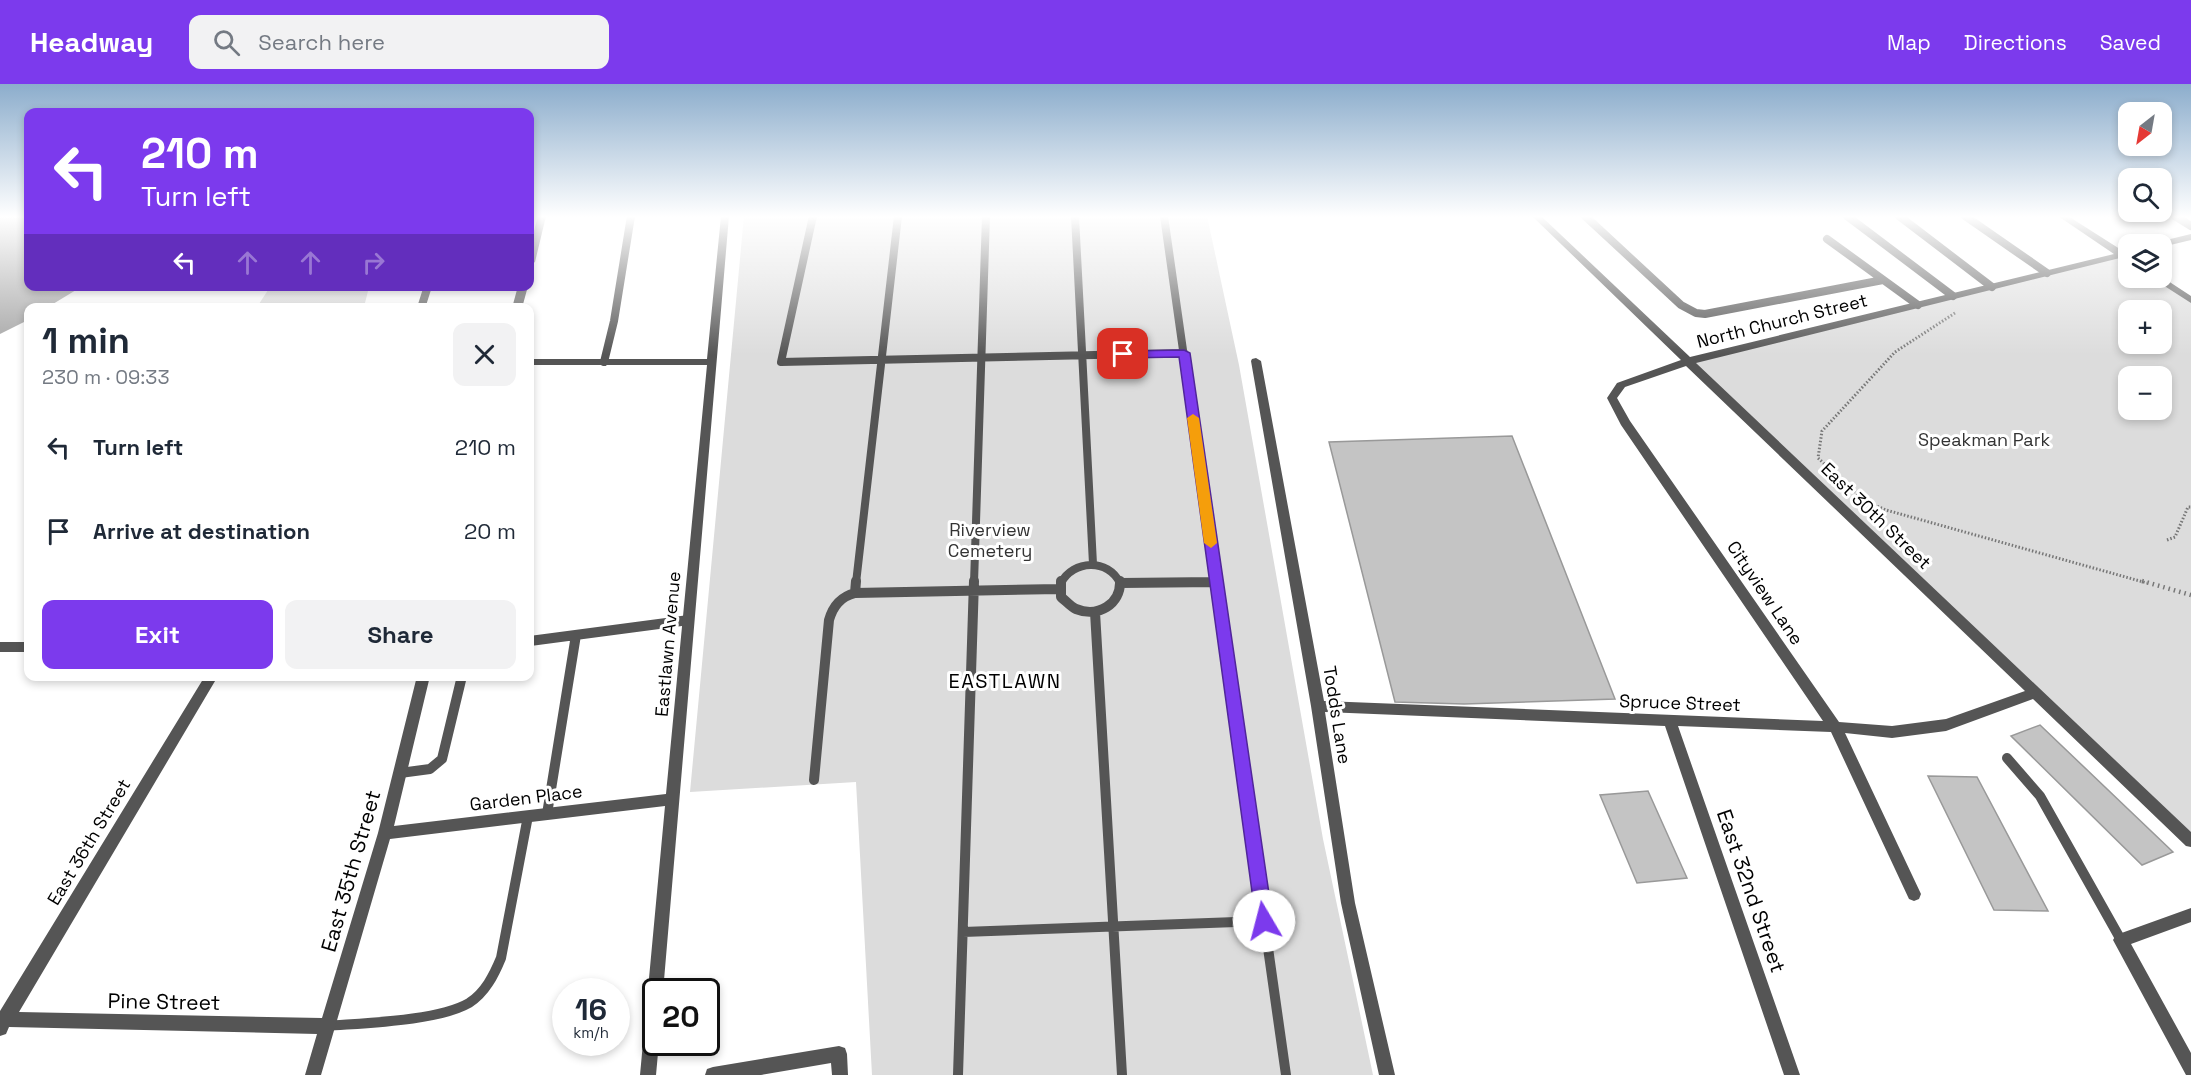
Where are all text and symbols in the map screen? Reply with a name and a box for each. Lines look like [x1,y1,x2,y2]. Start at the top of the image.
search box [189,15,609,69]
text: Headway [30,24,153,60]
icon: search [210,26,243,59]
text: Search here [258,28,385,56]
text: Map [1887,29,1931,56]
text: Directions [1964,29,2067,56]
text: Saved [2100,29,2161,56]
north arrow [2118,102,2172,156]
map controls [2118,102,2172,420]
text: 210 m [141,127,259,180]
icon: left [42,132,120,210]
button: search [2118,168,2172,222]
text: Turn left [141,179,251,214]
button: layers [2118,234,2172,288]
icon: left [168,246,201,279]
icon: ahead [231,246,264,279]
icon: ahead [294,246,327,279]
icon: right [357,246,390,279]
street label: North Church Street [1694,288,1870,353]
button: + [2118,300,2172,354]
text: 1 min [42,318,130,364]
button: close [453,323,516,386]
pin [1097,328,1148,379]
icon: arrive [1106,337,1139,370]
text: 230 m · 09:33 [42,364,170,390]
button: − [2118,366,2172,420]
park label: Speakman Park [1918,428,2050,451]
icon: left [42,431,75,464]
text: Turn left [93,433,183,461]
text: 210 m [455,433,516,461]
street label: East 30th Street [1817,457,1936,574]
icon: arrive [42,515,75,548]
text: Arrive at destination [93,517,310,545]
text: 20 m [464,517,516,545]
park label: Riverview Cemetery [948,518,1032,562]
street label: Cityview Lane [1722,536,1809,649]
street label: Eastlawn Avenue [650,570,685,718]
button: Exit [42,600,273,669]
button: Share [285,600,516,669]
street label: Todds Lane [1318,664,1357,766]
district label: EASTLAWN [948,668,1062,694]
street label: Spruce Street [1619,689,1741,716]
street label: East 36th Street [42,774,135,909]
street label: Garden Place [468,779,584,816]
street label: East 35th Street [315,787,387,955]
street label: East 32nd Street [1711,806,1792,976]
position arrow [1232,889,1296,953]
speed limit sign: 20 [642,978,720,1056]
street label: Pine Street [107,987,221,1016]
text: 16 [575,990,607,1029]
text: km/h [573,1023,609,1042]

